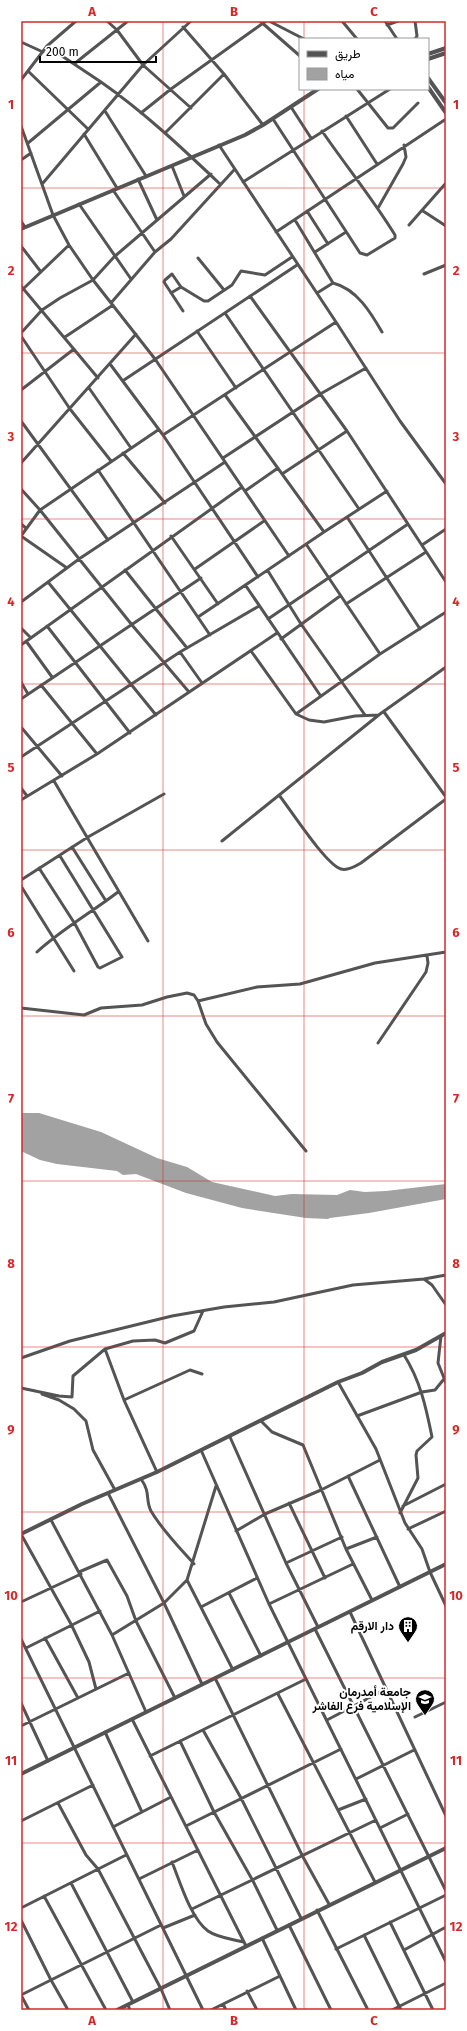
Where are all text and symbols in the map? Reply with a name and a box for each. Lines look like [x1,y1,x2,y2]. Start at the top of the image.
text: A [87,4,96,19]
text: B [230,4,238,19]
text: C [370,4,378,19]
scale bar [40,38,156,64]
legend [299,38,429,90]
text: 200 m [46,45,79,59]
text: طريق [335,47,361,62]
text: مياه [335,67,354,81]
text: 1 [8,97,14,112]
text: 1 [453,97,459,112]
text: 2 [8,263,15,278]
text: 2 [453,263,460,278]
text: 3 [7,429,15,444]
text: 3 [452,429,460,444]
text: 4 [7,594,15,609]
text: 4 [452,594,460,609]
text: 5 [8,760,15,775]
text: 5 [453,760,460,775]
text: 6 [7,925,15,940]
text: 6 [452,925,460,940]
text: 7 [8,1091,14,1106]
text: 7 [453,1091,459,1106]
text: 8 [7,1256,15,1271]
text: 8 [452,1256,460,1271]
text: 9 [7,1422,15,1437]
text: 9 [452,1422,460,1437]
text: 10 [4,1588,18,1603]
text: 10 [449,1588,463,1603]
building icon: دار الارقم [397,1615,419,1643]
place label: دار الارقم [351,1619,394,1634]
place label: جامعة أمدرمان الإسلامية فرع الفاشر [312,1685,411,1714]
school or university icon: جامعة أمدرمان الإسلامية فرع الفاشر [414,1688,436,1716]
text: 11 [5,1753,17,1768]
text: 11 [450,1753,462,1768]
text: 12 [5,1919,18,1934]
text: 12 [450,1919,463,1934]
text: A [87,2013,96,2028]
text: B [230,2013,238,2028]
text: C [370,2013,378,2028]

